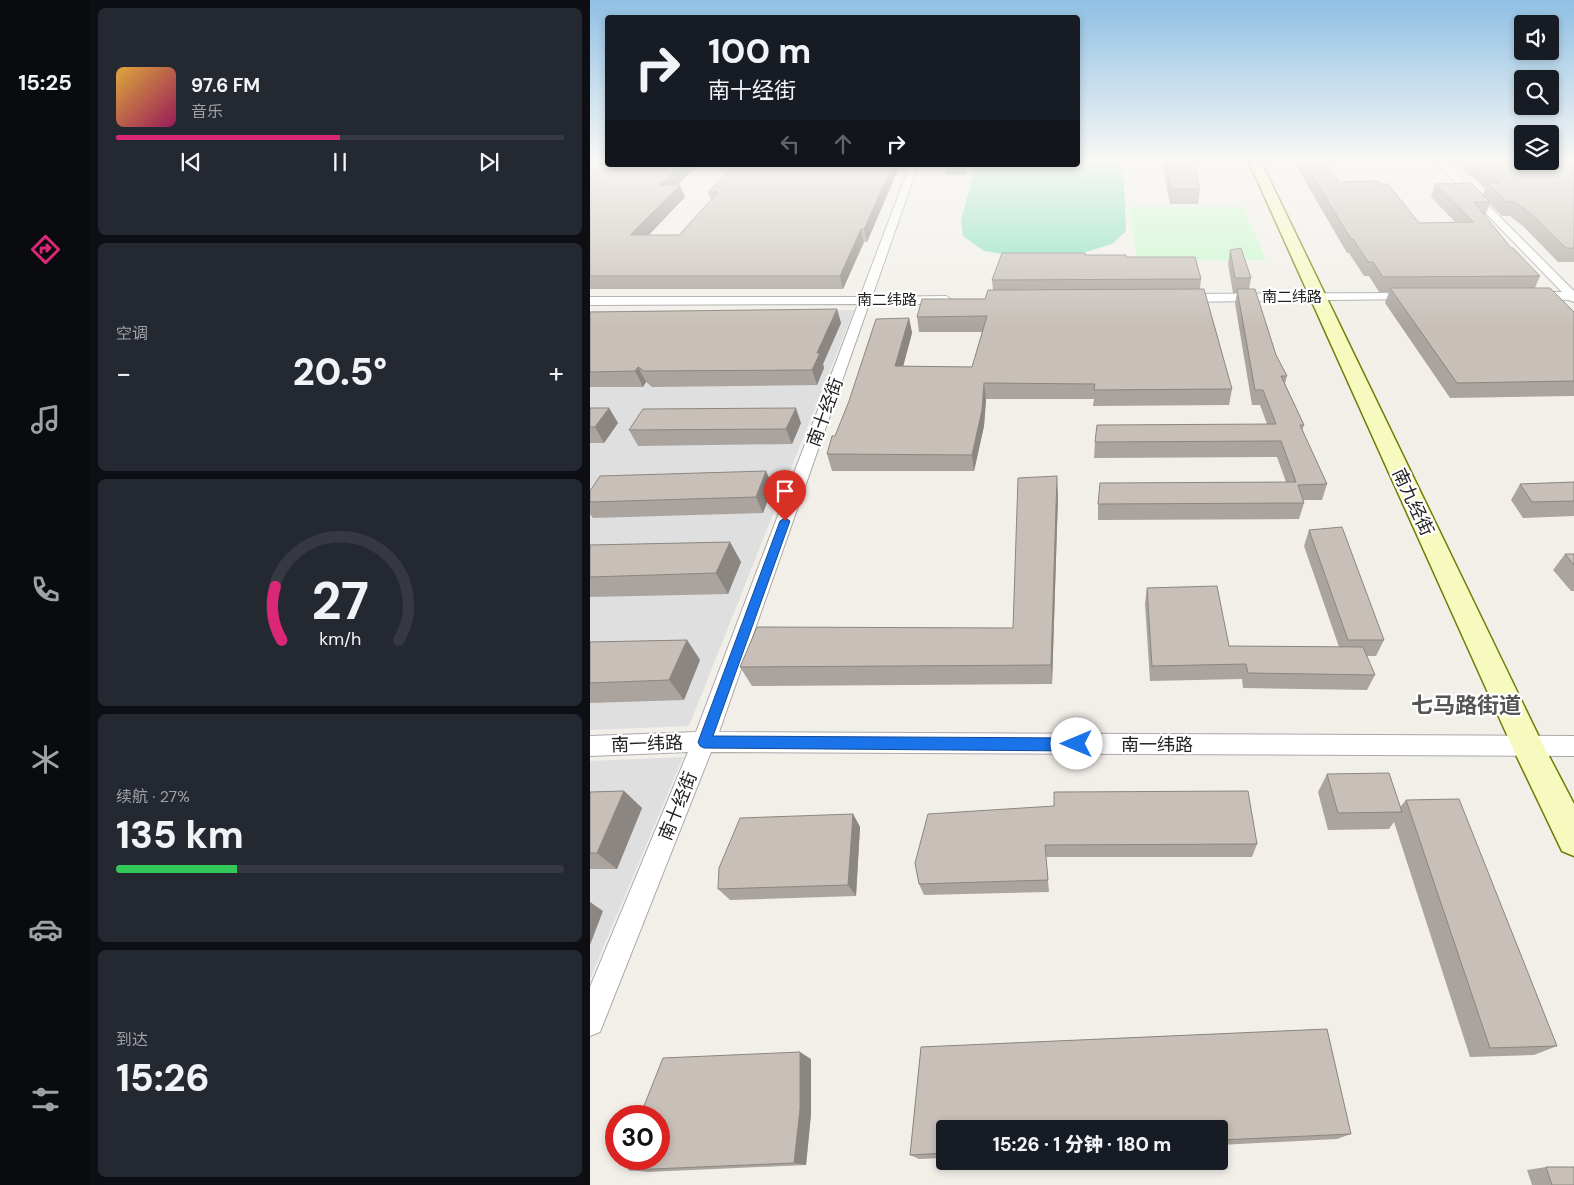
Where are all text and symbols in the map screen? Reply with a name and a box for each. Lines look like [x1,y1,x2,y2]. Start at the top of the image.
map controls [1514,15,1559,170]
button: sound [1514,15,1559,60]
text: 100 m [708,28,811,74]
icon: right [625,35,690,100]
text: 15:25 [18,68,72,97]
button: search [1514,70,1559,115]
text: 97.6 FM [191,73,260,98]
text: 南十经街 [708,76,796,105]
text: 音乐 [191,101,223,122]
button: layers [1514,125,1559,170]
icon: left [776,130,804,158]
icon: ahead [829,130,857,158]
icon: right [882,130,910,158]
icon: previous [177,148,205,176]
icon: pause [326,148,354,176]
icon: next [475,148,503,176]
icon: directions [28,232,63,267]
street label: 南二纬路 [1262,287,1322,307]
street label: 南二纬路 [857,290,917,310]
text: 空调 [116,323,148,344]
text: 20.5° [293,347,387,397]
text: − [116,355,131,392]
text: + [549,355,564,392]
street label: 南十经街 [801,374,849,450]
icon: music [28,402,63,437]
street label: 南九经街 [1387,464,1439,540]
pin [764,470,806,521]
icon: arrive [771,477,799,505]
text: 27 [311,567,369,635]
icon: phone [28,572,63,607]
text: km/h [319,627,361,651]
district label: 七马路街道 [1411,691,1521,720]
position arrow [1050,717,1102,769]
street label: 南一纬路 [611,731,683,757]
street label: 南一纬路 [1121,733,1193,757]
icon: climate [28,742,63,777]
street label: 南十经街 [653,768,703,844]
text: 续航 · 27% [116,786,190,807]
text: 135 km [116,810,244,860]
icon: car [28,912,63,947]
text: 到达 [116,1029,148,1050]
text: 15:26 [116,1053,210,1103]
icon: filters [28,1082,63,1117]
speed limit sign: 30 [605,1105,670,1170]
text: 15:26 · 1 分钟 · 180 m [993,1132,1171,1157]

